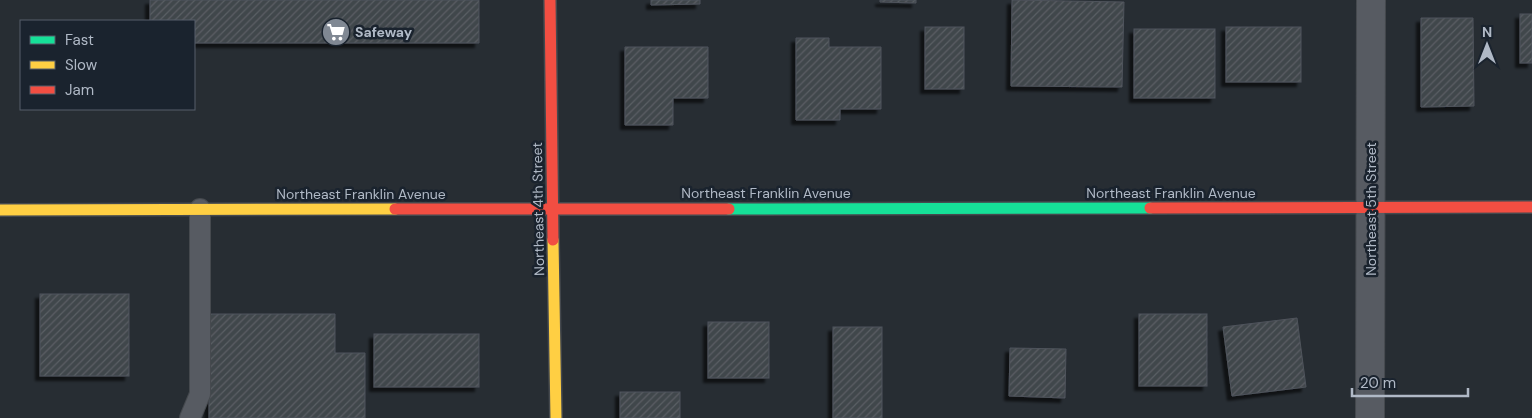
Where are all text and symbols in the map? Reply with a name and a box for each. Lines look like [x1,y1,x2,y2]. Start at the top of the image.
supermarket icon: Safeway [321,17,351,47]
legend [20,20,195,110]
north arrow [1462,20,1512,70]
place label: Safeway [355,23,413,41]
text: N [1482,23,1492,41]
text: Fast [65,30,94,50]
text: Slow [65,55,98,75]
text: Jam [65,80,94,100]
street label: Northeast 4th Street [528,142,548,276]
street label: Northeast 5th Street [1362,142,1380,276]
street label: Northeast Franklin Avenue [681,184,851,202]
street label: Northeast Franklin Avenue [1086,184,1256,202]
street label: Northeast Franklin Avenue [276,185,446,203]
scale bar [1352,366,1468,398]
text: 20 m [1360,373,1396,393]

